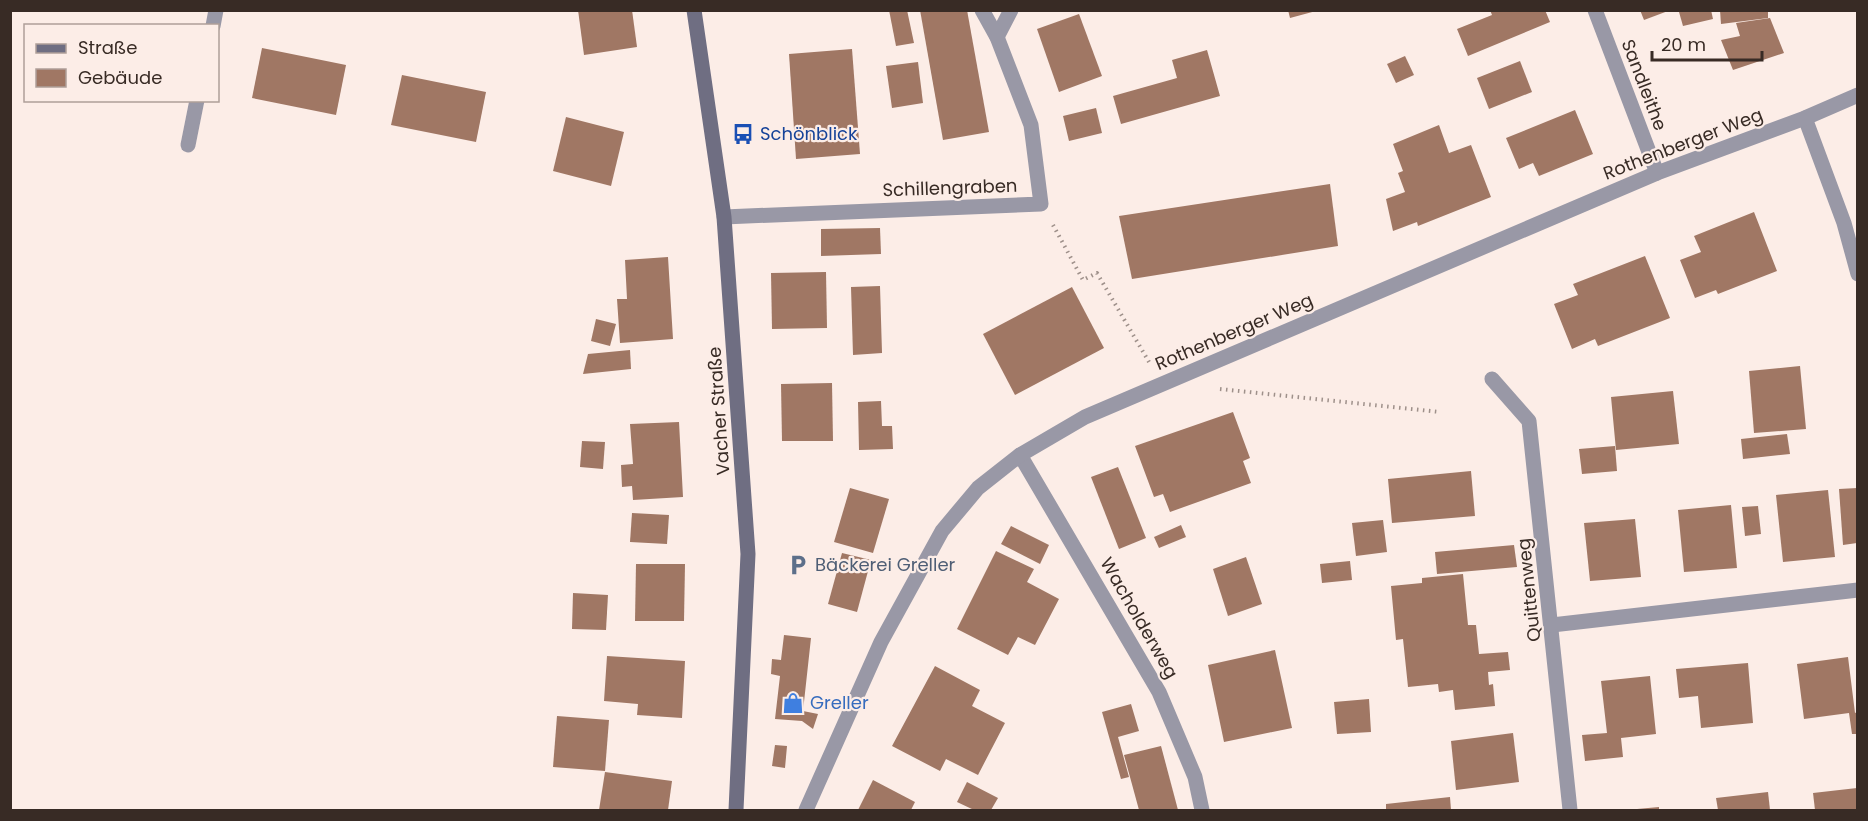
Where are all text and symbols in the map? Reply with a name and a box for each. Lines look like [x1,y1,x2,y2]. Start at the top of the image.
legend [24,24,219,102]
scale bar [1652,24,1762,62]
text: 20 m [1661,32,1706,57]
text: Straße [78,35,137,60]
street label: Sandleithe [1616,36,1673,134]
text: Gebäude [78,65,162,90]
street label: Rothenberger Weg [1599,102,1766,185]
place label: Schönblick [760,121,858,146]
bus stop icon: Schönblick [731,122,755,146]
street label: Schillengraben [882,173,1018,202]
street label: Rothenberger Weg [1151,287,1316,376]
street label: Vacher Straße [702,346,735,476]
street label: Quittenweg [1511,537,1546,643]
place label: Bäckerei Greller [815,552,956,577]
street label: Wacholderweg [1095,552,1184,683]
parking icon: Bäckerei Greller [786,553,810,577]
place label: Greller [810,690,869,715]
shop icon: Greller [781,691,805,715]

